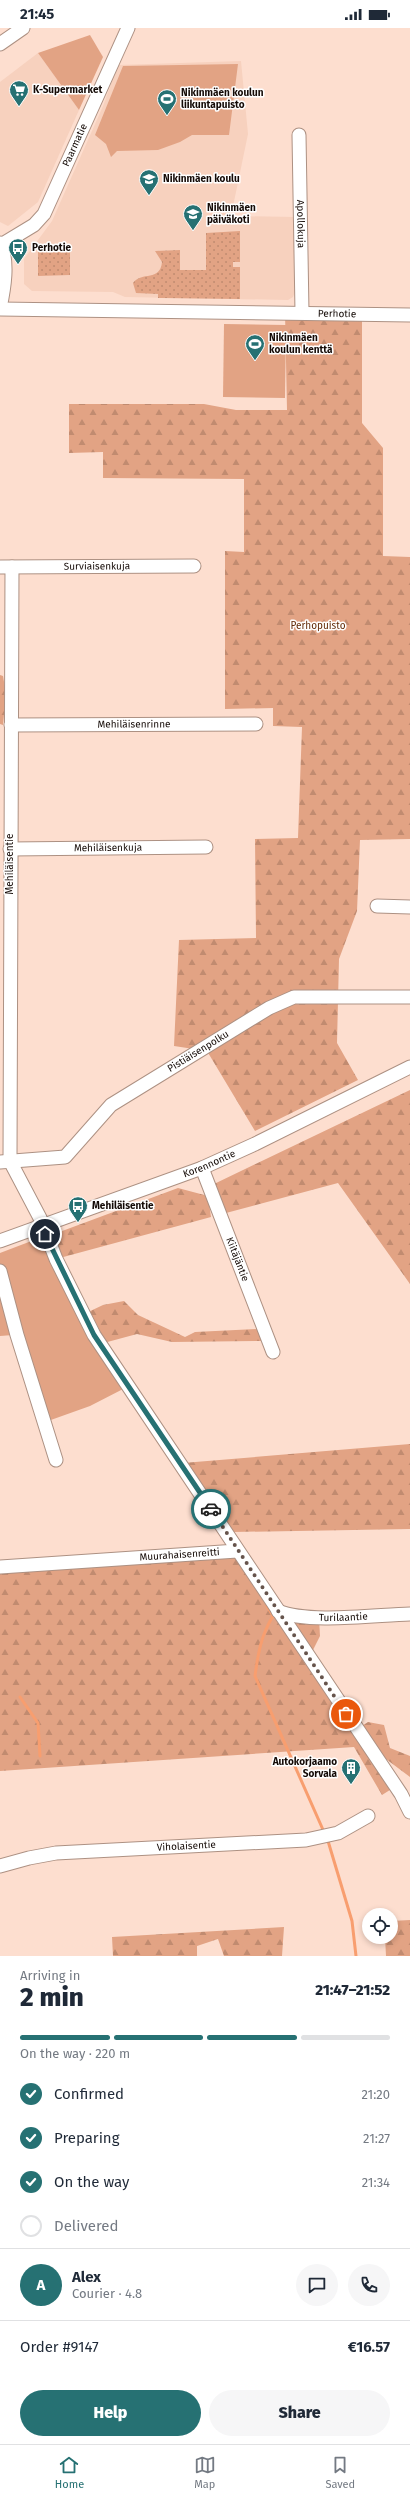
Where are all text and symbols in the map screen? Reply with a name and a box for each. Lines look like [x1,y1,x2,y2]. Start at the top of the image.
text: 21:45 [20,5,54,23]
supermarket icon: K-Supermarket [8,79,30,107]
place label: K-Supermarket [33,84,102,96]
place label: Nikinmäen koulun liikuntapuisto [181,87,264,111]
sports icon: Nikinmäen koulun liikuntapuisto [156,88,178,116]
street label: Paarmatie [60,122,90,169]
school or university icon: Nikinmäen koulu [138,168,160,196]
place label: Nikinmäen koulu [163,173,240,185]
street label: Apollokuja [294,200,307,248]
place label: Nikinmäen päiväkoti [207,202,256,226]
school or university icon: Nikinmäen päiväkoti [182,203,204,231]
bus stop icon: Perhotie [7,237,29,265]
place label: Perhotie [32,242,72,254]
street label: Perhotie [318,308,356,320]
place label: Nikinmäen koulun kenttä [269,332,333,356]
sports icon: Nikinmäen koulun kenttä [244,333,266,361]
street label: Surviaisenkuja [64,560,130,573]
park label: Perhopuisto [290,620,346,632]
street label: Mehiläisenrinne [97,718,171,731]
street label: Mehiläisentie [4,834,16,894]
street label: Mehiläisenkuja [74,842,142,854]
street label: Pistiäisenpolku [165,1028,231,1075]
street label: Korennontie [181,1148,237,1180]
bus stop icon: Mehiläisentie [67,1195,89,1223]
place label: Mehiläisentie [92,1200,154,1212]
pin [28,1217,62,1251]
icon: home [34,1223,56,1245]
street label: Kiitäjäntie [223,1236,251,1283]
courier [191,1489,231,1529]
icon: car [200,1498,222,1520]
street label: Muurahaisenreitti [139,1546,220,1564]
street label: Turilaantie [319,1611,368,1624]
pin [329,1697,363,1731]
icon: bag [335,1703,357,1725]
place label: Autokorjaamo Sorvala [272,1756,338,1780]
building icon: Autokorjaamo Sorvala [340,1757,362,1785]
street label: Viholaisentie [156,1839,216,1854]
map controls [362,1908,398,1944]
button: locate [362,1908,398,1944]
text: Arriving in [20,1968,80,1983]
text: 21:47–21:52 [315,1981,390,1999]
text: 2 min [20,1982,84,2013]
text: On the way · 220 m [20,2046,130,2061]
icon: check [20,2083,42,2105]
text: Confirmed [54,2085,124,2103]
text: 21:20 [361,2087,390,2102]
icon: check [20,2127,42,2149]
text: Preparing [54,2129,119,2147]
text: 21:27 [363,2131,390,2146]
icon: check [20,2171,42,2193]
text: On the way [54,2173,129,2191]
text: 21:34 [362,2175,390,2190]
text: Delivered [54,2217,118,2235]
button: chat [296,2264,338,2306]
button: phone [348,2264,390,2306]
text: Alex [72,2268,101,2286]
text: A [37,2276,45,2294]
text: Courier · 4.8 [72,2286,142,2301]
text: Order #9147 [20,2338,99,2356]
text: €16.57 [348,2338,390,2356]
button: Help [20,2390,201,2436]
button: Share [209,2390,390,2436]
tab: Home [55,2454,84,2491]
tab: Map [194,2454,216,2491]
tab: Saved [325,2454,355,2491]

